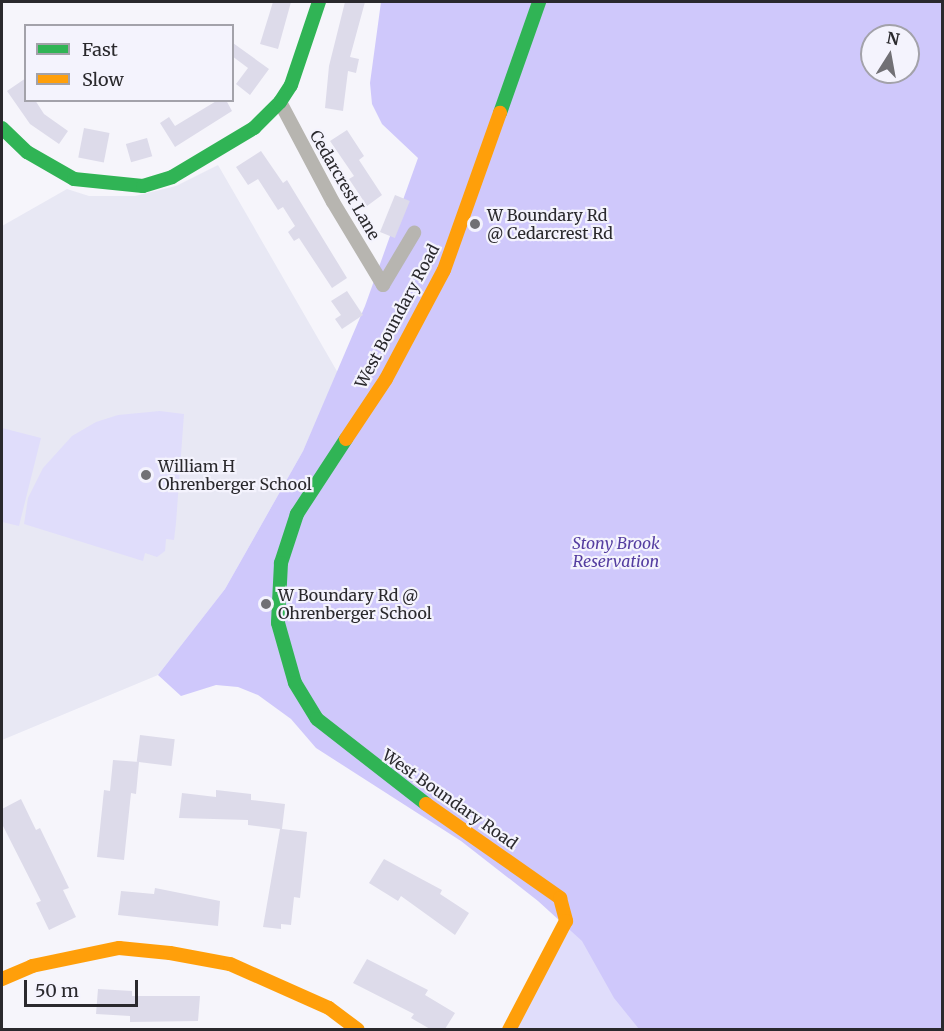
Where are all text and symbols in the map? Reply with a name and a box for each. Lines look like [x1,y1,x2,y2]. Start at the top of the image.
legend [24,24,234,102]
north arrow [860,24,920,84]
text: N [885,27,901,49]
text: Fast [82,38,118,61]
text: Slow [82,68,124,91]
street label: Cedarcrest Lane [306,127,384,243]
place label: W Boundary Rd @ Cedarcrest Rd [487,205,613,243]
marker: W Boundary Rd @ Cedarcrest Rd [468,217,482,231]
street label: West Boundary Road [351,241,443,391]
place label: William H Ohrenberger School [158,456,312,494]
marker: William H Ohrenberger School [139,468,153,482]
park label: Stony Brook Reservation [572,533,660,571]
place label: W Boundary Rd @ Ohrenberger School [278,585,432,623]
marker: W Boundary Rd @ Ohrenberger School [259,597,273,611]
street label: West Boundary Road [379,745,521,853]
scale bar [27,968,141,1006]
text: 50 m [35,979,79,1002]

